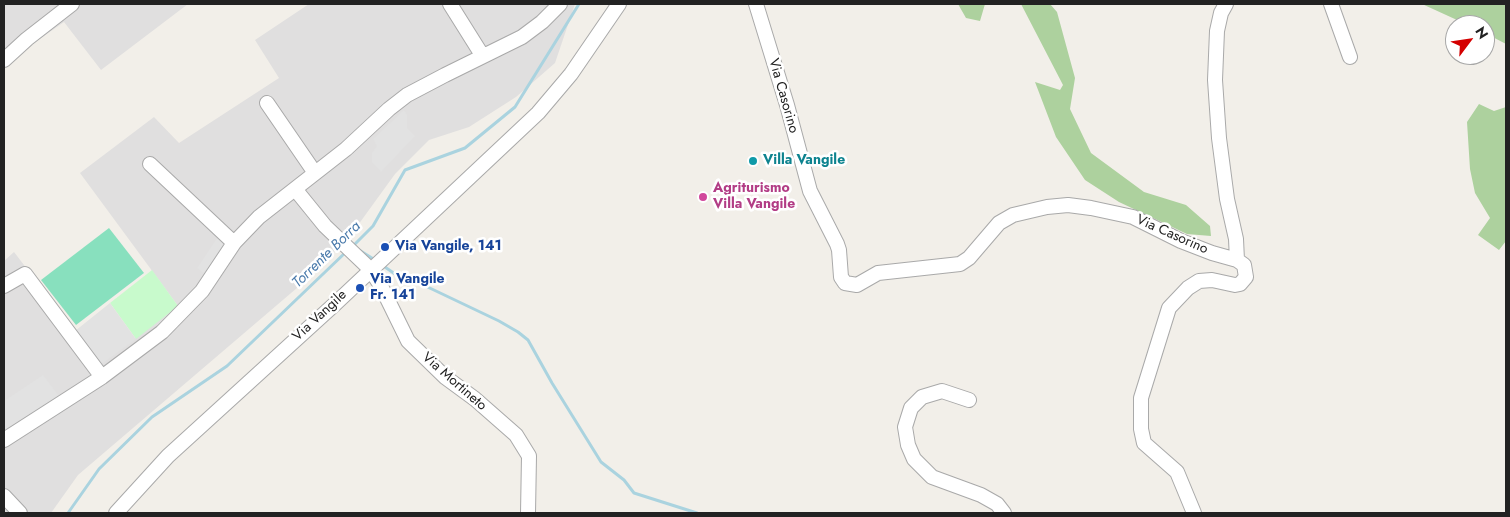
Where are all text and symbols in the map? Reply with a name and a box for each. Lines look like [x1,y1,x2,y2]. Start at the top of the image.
north arrow [1445,15,1495,65]
text: N [1471,23,1493,43]
street label: Via Casorino [764,57,802,135]
place label: Villa Vangile [763,153,845,169]
marker: Villa Vangile [747,155,759,167]
place label: Agriturismo Villa Vangile [713,181,795,213]
marker: Agriturismo Villa Vangile [697,191,709,203]
street label: Via Casorino [1133,212,1211,258]
water label: Torrente Borra [289,218,365,292]
place label: Via Vangile, 141 [395,239,502,255]
marker: Via Vangile, 141 [379,241,391,253]
place label: Via Vangile Fr. 141 [370,272,445,304]
marker: Via Vangile Fr. 141 [354,282,366,294]
street label: Via Vangile [289,287,351,345]
street label: Via Mortineto [418,349,490,415]

